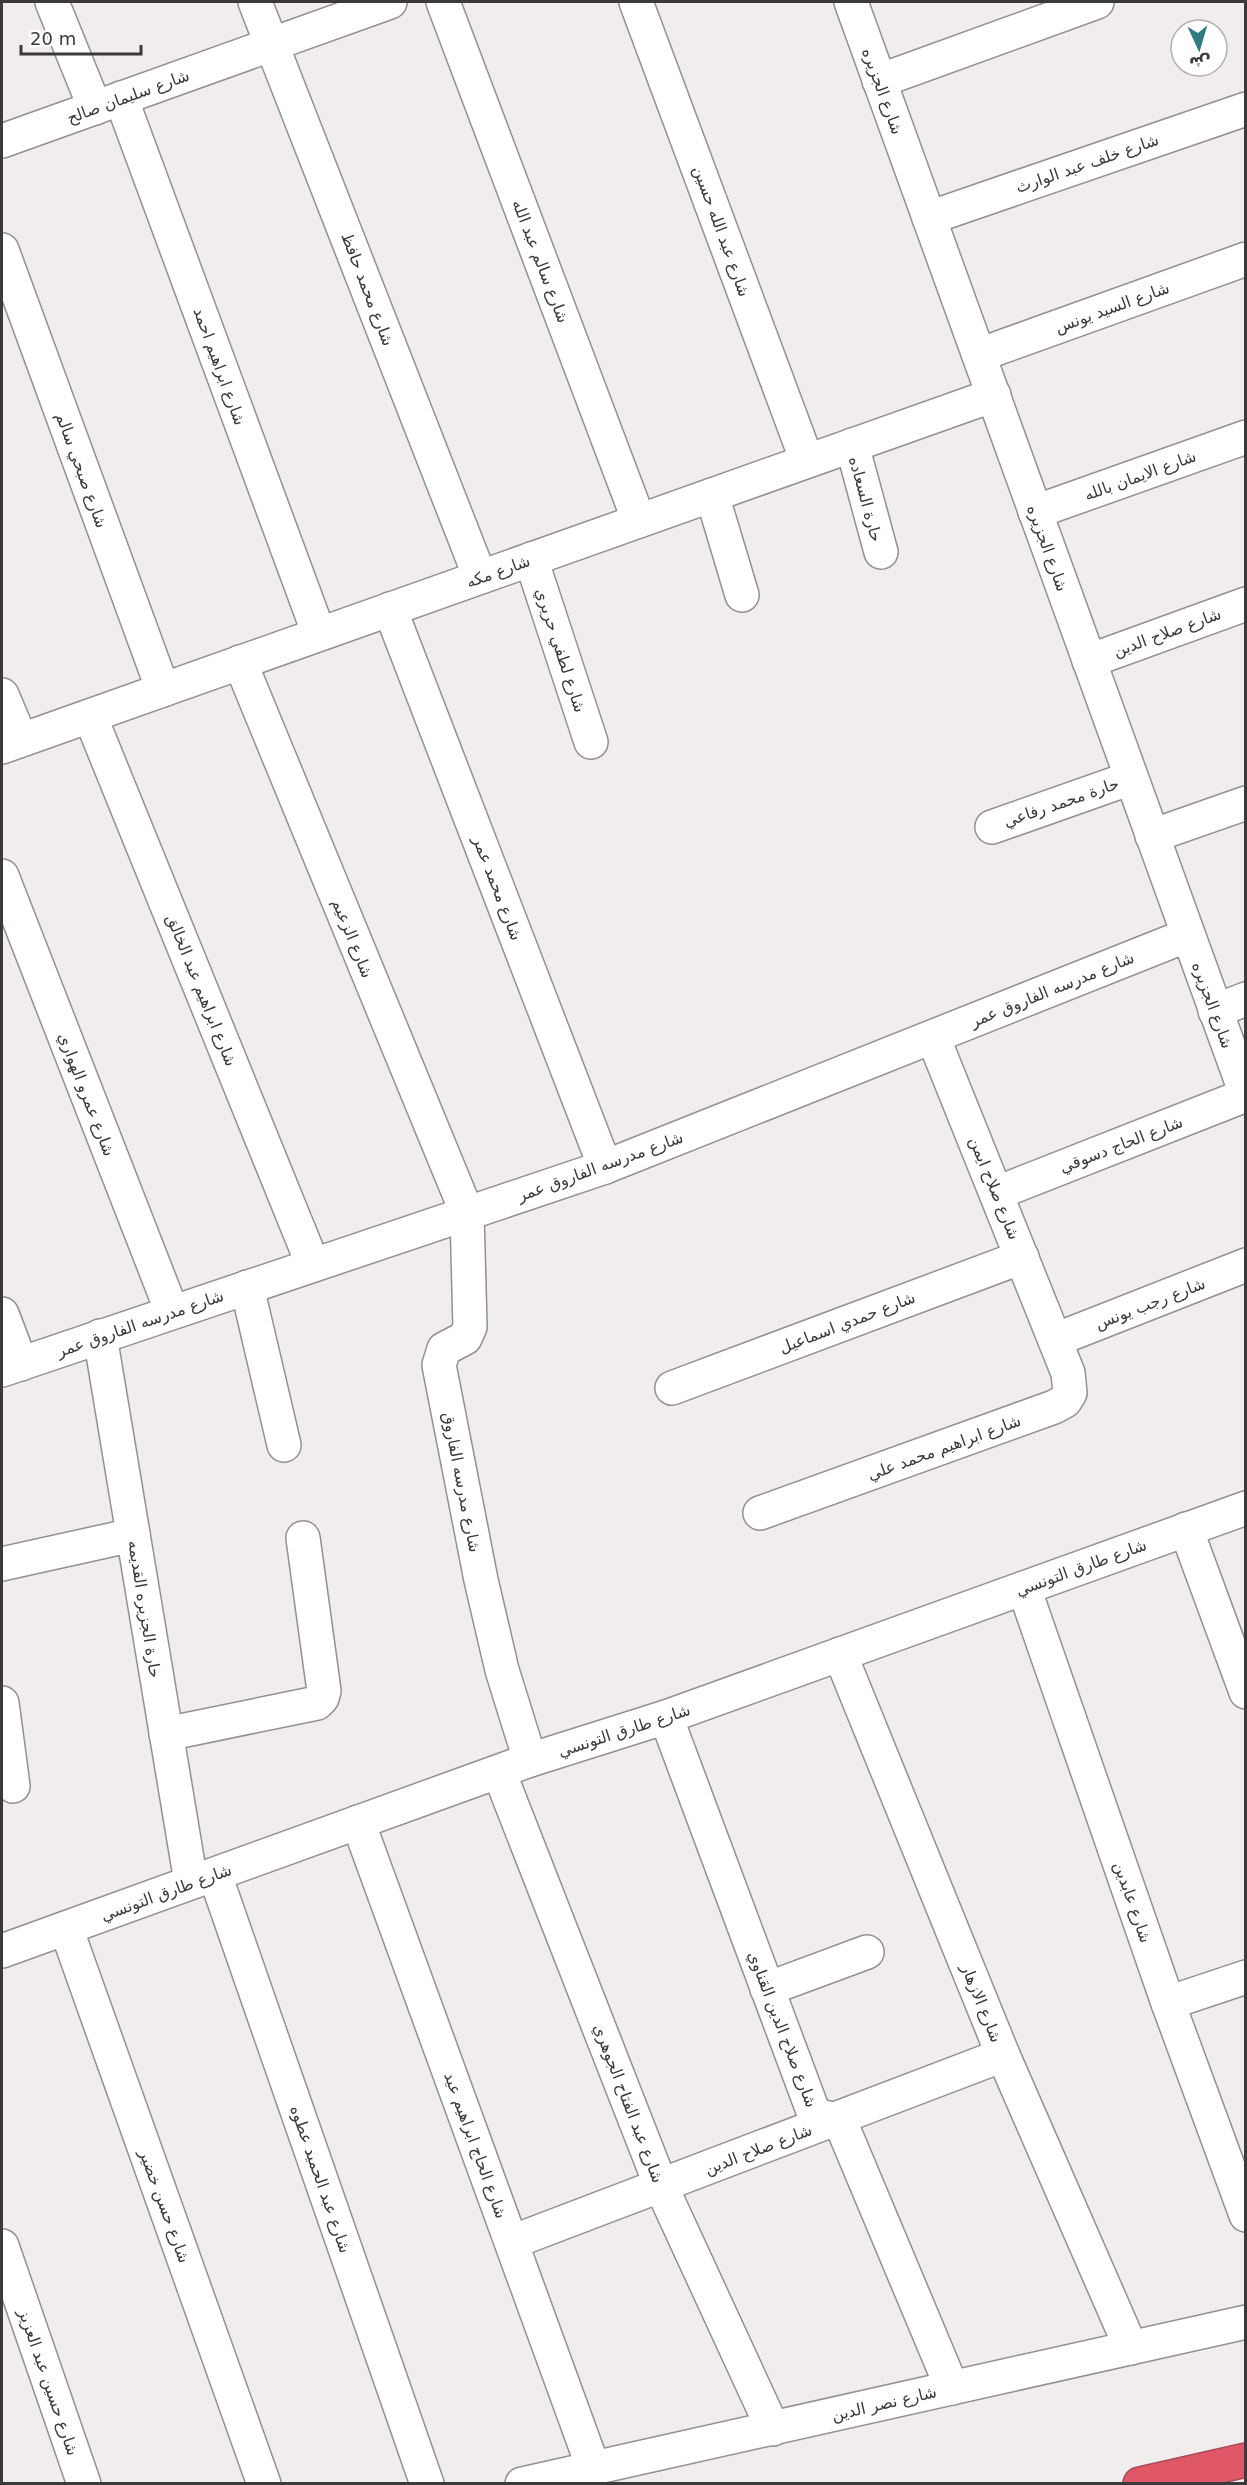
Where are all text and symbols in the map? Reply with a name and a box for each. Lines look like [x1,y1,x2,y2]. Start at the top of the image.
scale bar [21,18,141,56]
north arrow [1169,18,1229,78]
text: 20 m [30,28,76,49]
street label: شارع الجزيره [857,45,907,137]
text: ش [1188,52,1212,73]
street label: شارع سليمان صالح [64,66,192,128]
street label: شارع خلف عبد الوارث [1013,130,1162,198]
street label: شارع عبد الله حسين [688,163,754,300]
street label: شارع سالم عبد الله [507,197,573,326]
street label: شارع محمد حافظ [336,230,398,349]
street label: شارع السيد يونس [1052,278,1172,338]
street label: شارع ابراهيم احمد [188,305,250,428]
street label: شارع صبحي سالم [51,410,111,531]
street label: شارع الايمان بالله [1082,446,1199,505]
street label: حارة السعاده [844,454,886,544]
street label: شارع الجزيره [1022,502,1072,594]
street label: شارع مكه [464,551,533,593]
street label: شارع لطفي حريري [531,586,590,715]
street label: شارع صلاح الدين [1111,604,1224,662]
street label: حارة محمد رفاعي [1001,774,1122,832]
street label: شارع محمد عمر [468,833,526,943]
street label: شارع الزعيم [327,896,377,981]
street label: شارع ابراهيم عبد الخالق [161,911,241,1069]
street label: شارع مدرسه الفاروق عمر [966,948,1137,1032]
street label: شارع الجزيره [1187,959,1237,1051]
street label: شارع عمرو الهواري [53,1030,119,1159]
street label: شارع الحاج دسوقي [1057,1112,1186,1178]
street label: شارع مدرسه الفاروق عمر [514,1128,686,1207]
street label: شارع صلاح ايمن [964,1134,1024,1243]
street label: شارع رجب يونس [1092,1274,1208,1334]
street label: شارع مدرسه الفاروق عمر [53,1286,226,1362]
street label: شارع حمدي اسماعيل [776,1288,918,1358]
street label: شارع مدرسه الفاروق [438,1410,484,1554]
street label: شارع ابراهيم محمد علي [865,1411,1024,1485]
street label: شارع طارق التونسي [1013,1535,1150,1601]
street label: حارة الجزيره القديمه [123,1539,165,1680]
street label: شارع طارق التونسي [556,1700,693,1762]
street label: شارع عابدين [1109,1859,1155,1946]
street label: شارع طارق التونسي [98,1860,235,1926]
street label: شارع صلاح الدين القناوي [743,1948,821,2110]
street label: شارع الازهار [956,1960,1006,2046]
street label: شارع عبد الفتاح الجوهري [588,2021,668,2186]
street label: شارع الحاج ابراهيم عيد [439,2069,511,2221]
street label: شارع عبد الحميد عطوه [285,2103,355,2256]
street label: شارع صلاح الدين [702,2120,815,2180]
street label: شارع حسن خضير [134,2146,194,2266]
street label: شارع حسين عبد العزيز [13,2305,83,2458]
street label: شارع نصر الدين [830,2382,939,2426]

